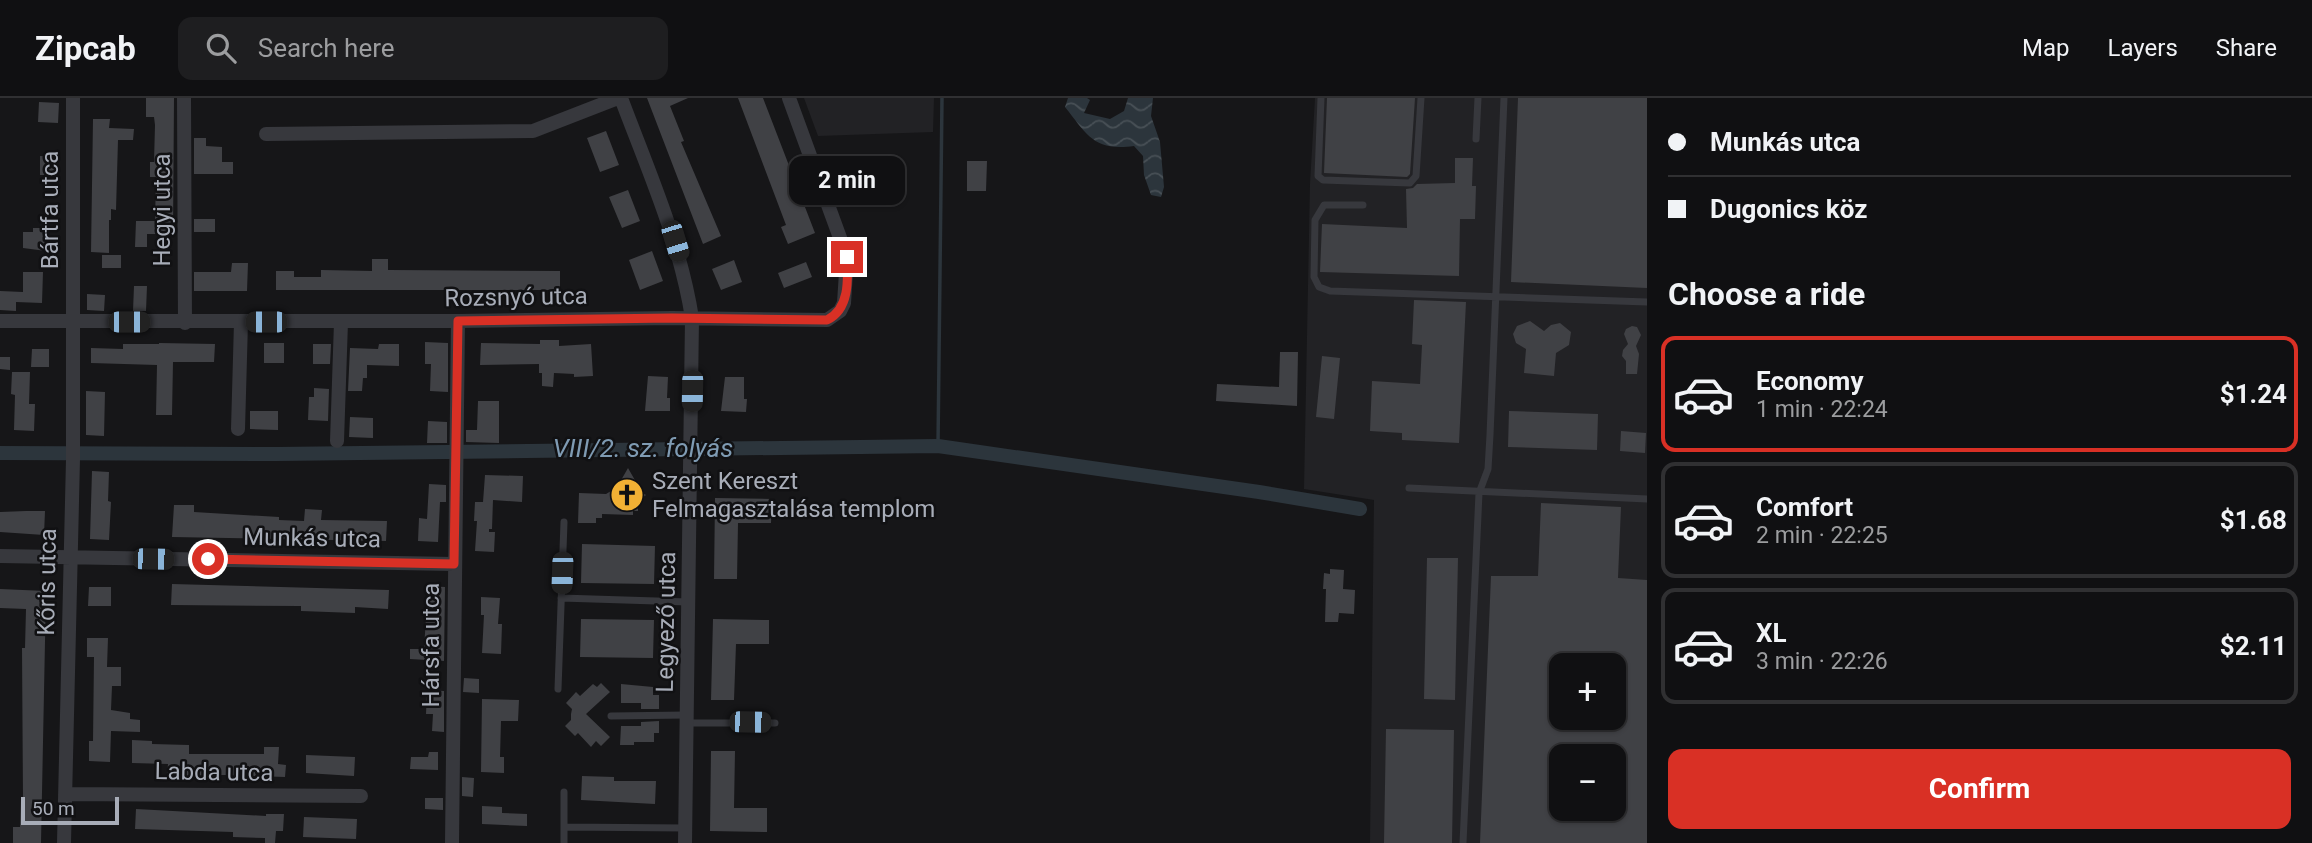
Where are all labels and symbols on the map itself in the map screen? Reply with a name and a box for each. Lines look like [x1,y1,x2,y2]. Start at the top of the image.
street label: Bártfa utca [36,151,64,269]
street label: Hegyi utca [148,153,176,267]
callout: 2 min [789,156,905,204]
car [659,218,692,264]
route end [831,241,863,273]
street label: Rozsnyó utca [444,282,588,312]
car [109,312,151,333]
car [246,312,288,333]
car [682,370,703,412]
water label: VIII/2. sz. folyás [553,433,733,463]
place label: Szent Kereszt Felmagasztalása templom [652,467,935,523]
church icon: Szent Kereszt Felmagasztalása templom [608,476,646,514]
street label: Munkás utca [243,523,381,553]
street label: Kőris utca [32,528,62,636]
route start [192,543,224,575]
car [132,548,175,570]
street label: Legyező utca [651,551,681,693]
car [551,552,574,594]
street label: Hársfa utca [417,583,445,707]
car [729,711,772,733]
street label: Labda utca [154,757,274,787]
scale bar [21,794,119,826]

